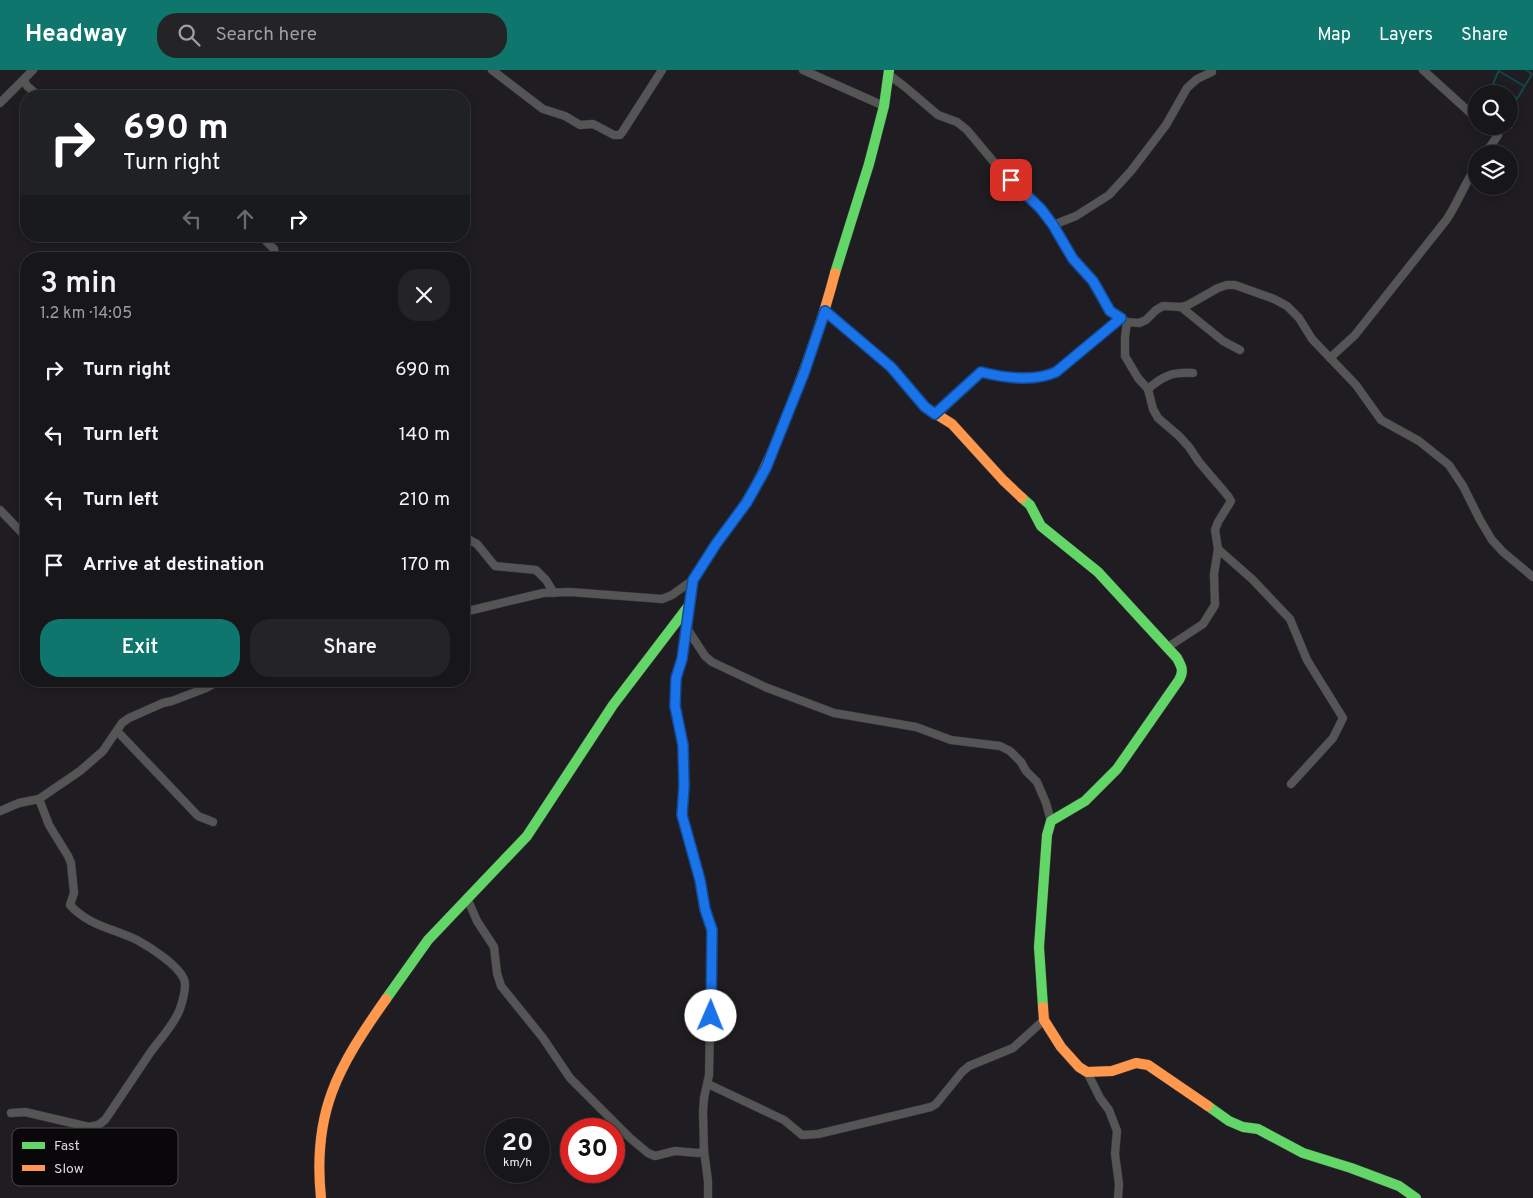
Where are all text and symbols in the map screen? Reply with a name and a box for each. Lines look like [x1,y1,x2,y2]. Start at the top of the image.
search box [157,13,507,58]
text: Headway [25,20,127,50]
icon: search [175,21,203,49]
text: Search here [215,23,317,47]
text: Map [1317,24,1351,47]
text: Layers [1379,24,1433,47]
text: Share [1461,24,1508,47]
map controls [1468,85,1518,195]
button: search [1468,85,1518,135]
text: 690 m [123,107,229,151]
icon: right [40,110,105,175]
button: layers [1468,145,1518,195]
text: Turn right [123,150,220,177]
pin [990,159,1032,201]
icon: arrive [997,166,1025,194]
icon: left [178,205,206,233]
icon: ahead [231,205,259,233]
icon: right [284,205,312,233]
text: 3 min [40,266,117,303]
button: close [398,269,450,321]
text: 1.2 km · 14:05 [40,304,132,324]
icon: right [40,356,68,384]
text: Turn right [83,358,171,382]
text: 690 m [395,358,450,382]
icon: left [40,421,68,449]
text: Turn left [83,423,159,447]
text: 140 m [399,423,450,447]
icon: left [40,486,68,514]
text: Turn left [83,488,159,512]
text: 210 m [399,488,450,512]
icon: arrive [40,551,68,579]
text: Arrive at destination [83,553,264,577]
text: 170 m [401,553,450,577]
button: Exit [40,619,240,677]
button: Share [250,619,450,677]
position arrow [684,989,736,1041]
speed limit sign: 30 [560,1118,625,1183]
legend [12,1128,178,1186]
text: 20 [502,1128,533,1160]
text: Fast [54,1138,80,1155]
text: km/h [503,1155,532,1171]
text: Slow [54,1161,84,1178]

